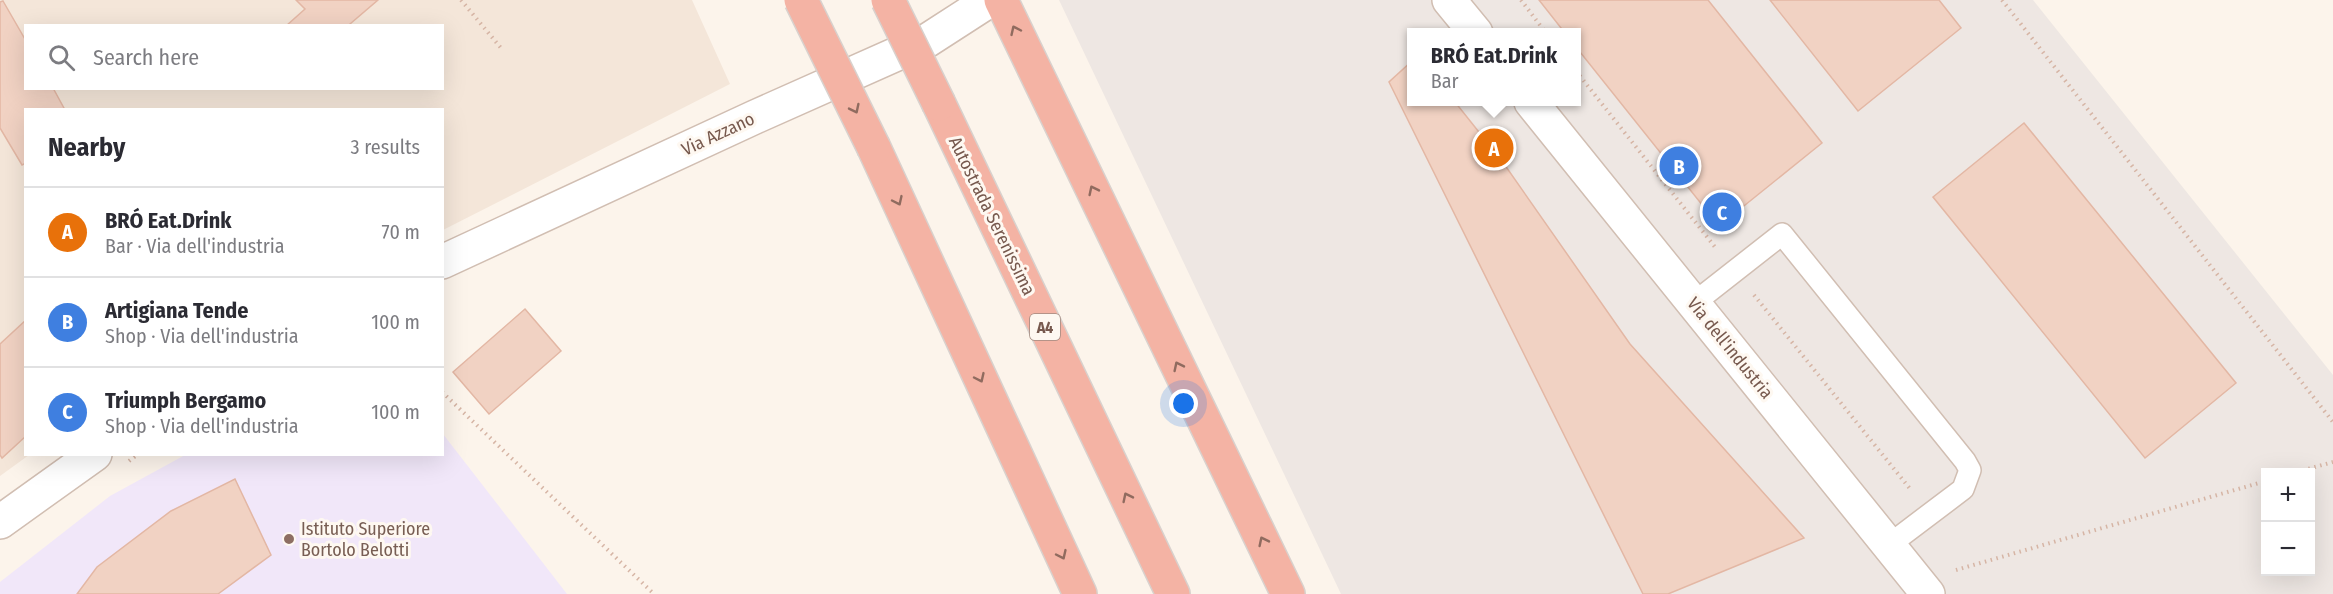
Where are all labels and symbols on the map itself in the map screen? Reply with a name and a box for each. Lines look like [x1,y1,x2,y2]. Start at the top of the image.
one-way arrow [1011,26,1023,37]
one-way arrow [847,103,859,114]
street label: Via Azzano [678,108,758,160]
pin: A [1474,126,1514,170]
street label: Autostrada Serenissima [944,133,1040,299]
pin: B [1660,144,1698,188]
one-way arrow [1088,186,1100,197]
pin: C [1702,190,1742,234]
one-way arrow [891,195,903,206]
street label: Via dell'industria [1682,293,1778,403]
road number: A4 [1030,314,1060,340]
one-way arrow [1173,361,1185,372]
one-way arrow [973,372,985,383]
your location [1169,389,1198,418]
one-way arrow [1122,493,1134,504]
place label: Istituto Superiore Bortolo Belotti [301,518,430,561]
marker: Istituto Superiore Bortolo Belotti [282,532,296,546]
one-way arrow [1258,537,1270,548]
one-way arrow [1055,549,1067,560]

